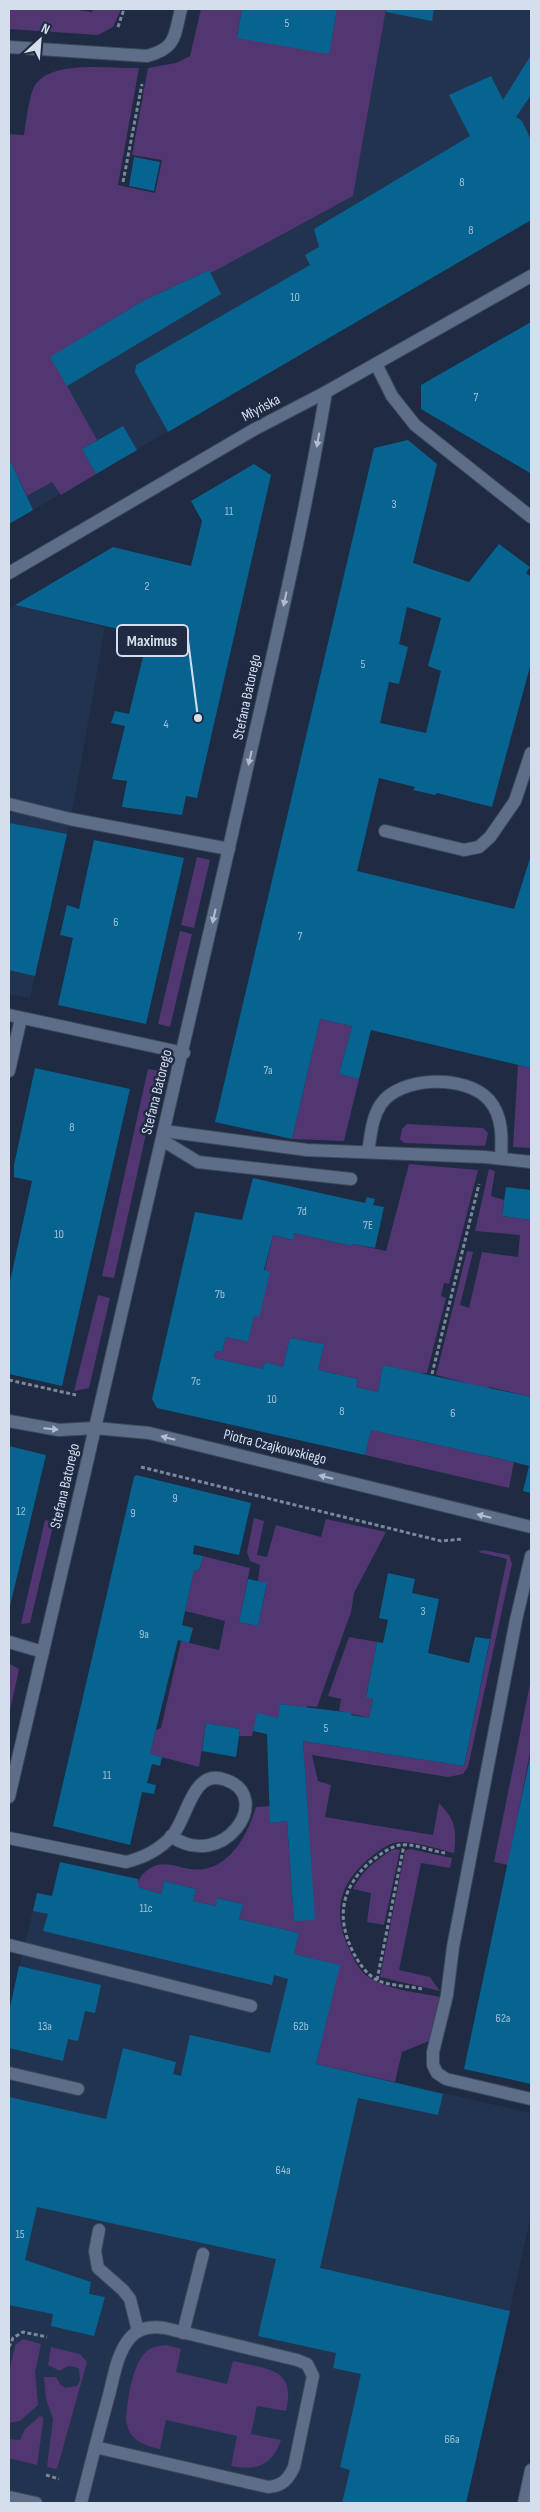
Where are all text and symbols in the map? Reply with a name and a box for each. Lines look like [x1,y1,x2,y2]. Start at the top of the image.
north arrow [15,15,65,65]
house number: 5 [285,16,290,31]
text: N [38,19,53,38]
house number: 8 [459,175,465,190]
house number: 8 [468,223,474,238]
house number: 10 [290,290,300,305]
street label: Młyńska [238,390,284,426]
house number: 7 [474,390,479,405]
one-way arrow [314,432,322,448]
house number: 3 [391,497,397,512]
house number: 11 [225,504,234,519]
house number: 2 [145,579,150,594]
one-way arrow [280,591,288,607]
callout: Maximus [117,625,188,656]
text: Maximus [127,632,177,651]
street label: Stefana Batorego [229,653,265,741]
house number: 5 [361,657,366,672]
house number: 4 [163,717,169,732]
one-way arrow [246,750,254,765]
one-way arrow [210,909,218,924]
house number: 6 [113,915,119,930]
house number: 7 [298,929,303,944]
street label: Stefana Batorego [137,1048,177,1136]
house number: 7a [263,1063,273,1078]
house number: 8 [69,1120,75,1135]
house number: 7d [297,1204,307,1219]
house number: 7E [363,1218,373,1233]
house number: 10 [54,1227,64,1242]
house number: 7b [215,1287,225,1302]
house number: 7c [191,1374,201,1389]
house number: 10 [267,1392,277,1407]
house number: 8 [339,1404,345,1419]
house number: 6 [450,1406,456,1421]
street label: Piotra Czajkowskiego [222,1425,328,1469]
one-way arrow [44,1426,60,1434]
one-way arrow [161,1434,176,1442]
street label: Stefana Batorego [46,1442,84,1530]
one-way arrow [319,1473,334,1481]
house number: 9 [172,1491,178,1506]
house number: 12 [16,1504,26,1519]
house number: 9 [130,1506,136,1521]
one-way arrow [476,1512,491,1520]
house number: 3 [420,1604,426,1619]
house number: 9a [139,1627,149,1642]
house number: 5 [324,1721,329,1736]
house number: 11 [103,1768,112,1783]
house number: 11c [139,1901,153,1916]
house number: 62a [496,2011,511,2026]
house number: 13a [38,2019,52,2034]
house number: 62b [293,2019,309,2034]
house number: 64a [275,2163,291,2178]
house number: 15 [15,2227,25,2242]
house number: 66a [444,2432,460,2447]

